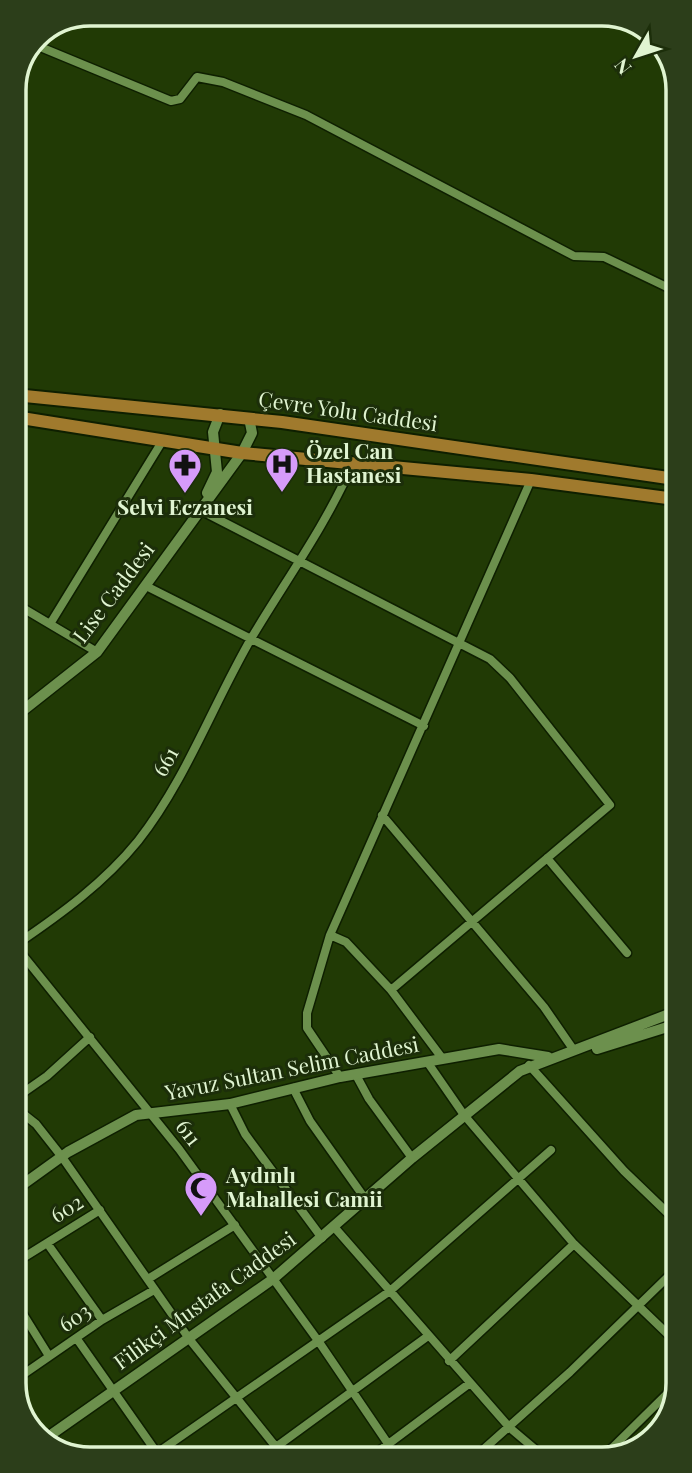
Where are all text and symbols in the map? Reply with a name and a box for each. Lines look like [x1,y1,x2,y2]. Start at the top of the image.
north arrow [601,21,671,91]
text: N [607,54,636,81]
street label: Çevre Yolu Caddesi [257,384,440,436]
place label: Özel Can Hastanesi [306,436,402,488]
hospital icon: Özel Can Hastanesi [263,445,301,494]
pharmacy icon: Selvi Eczanesi [166,446,204,495]
place label: Selvi Eczanesi [117,492,253,520]
street label: Lise Caddesi [65,536,159,648]
street label: 661 [145,741,184,781]
street label: Yavuz Sultan Selim Caddesi [161,1029,421,1106]
street label: 611 [170,1113,209,1151]
place label: Aydınlı Mahallesi Camii [225,1160,383,1212]
mosque icon: Aydınlı Mahallesi Camii [182,1169,220,1218]
street label: 602 [44,1187,88,1228]
street label: Filikçi Mustafa Caddesi [107,1224,300,1375]
street label: 603 [52,1296,95,1337]

